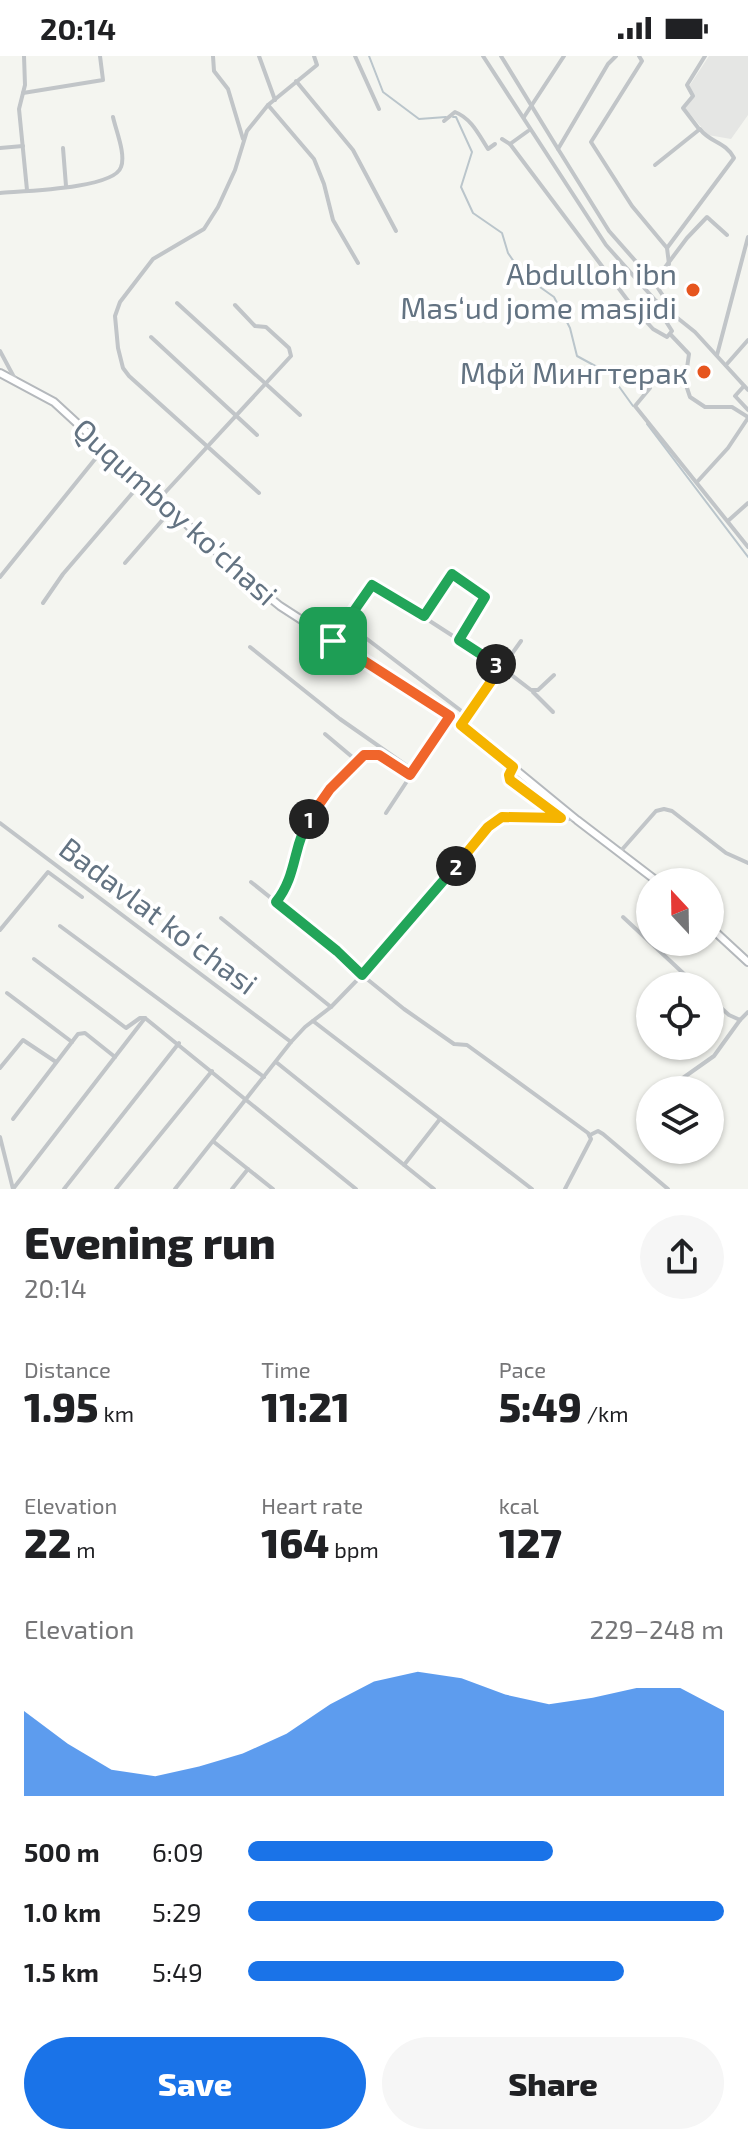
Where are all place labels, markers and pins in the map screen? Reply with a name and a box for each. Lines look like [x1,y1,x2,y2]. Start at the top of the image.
place label: Abdulloh ibn Mas‘ud jome masjidi [400,255,677,325]
marker: Abdulloh ibn Mas‘ud jome masjidi [684,281,702,299]
place label: Мфй Мингтерак [460,354,688,390]
marker: Мфй Мингтерак [695,363,713,381]
pin [299,607,367,675]
pin: 3 [476,644,516,684]
pin: 1 [289,799,329,839]
pin: 2 [436,846,476,886]

